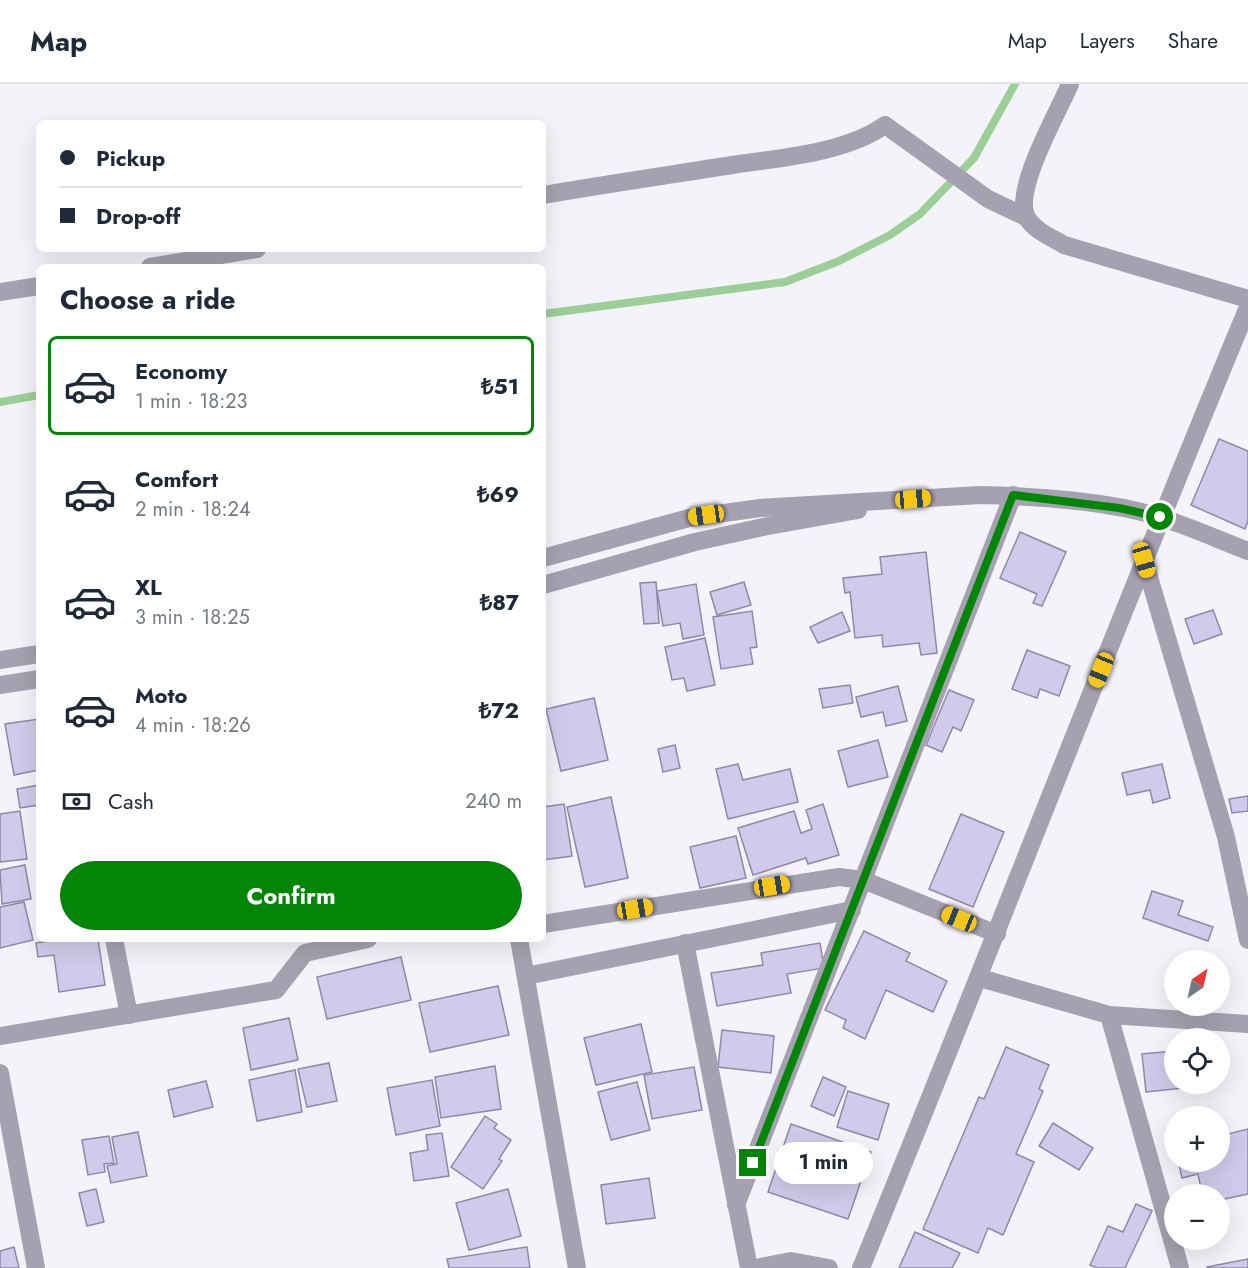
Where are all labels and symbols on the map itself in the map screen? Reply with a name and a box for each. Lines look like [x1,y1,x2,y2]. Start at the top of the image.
car [894,488,932,510]
route start [1146,503,1173,530]
car [687,504,725,526]
car [1130,540,1158,580]
car [1086,650,1116,690]
car [753,874,791,898]
car [616,897,654,921]
car [939,904,979,934]
north arrow [1164,950,1230,1016]
callout: 1 min [774,1142,873,1184]
route end [739,1149,766,1176]

